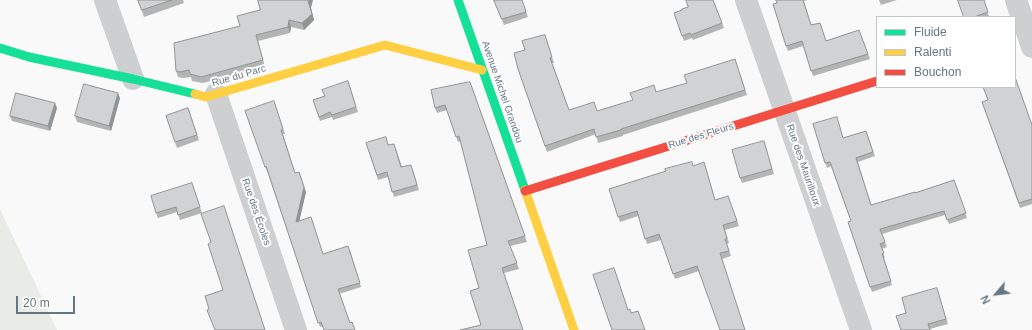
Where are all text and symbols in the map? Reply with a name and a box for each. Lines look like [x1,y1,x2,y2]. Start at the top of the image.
legend [876,16,1016,88]
text: Fluide [914,25,947,39]
street label: Avenue Michel Grandou [479,39,525,145]
text: Ralenti [914,45,951,59]
street label: Rue du Parc [211,63,267,89]
text: Bouchon [914,65,961,79]
street label: Rue des Fleurs [667,120,735,152]
street label: Rue des Maurilloux [783,123,823,207]
street label: Rue des Écoles [239,177,273,247]
north arrow [976,274,1016,314]
scale bar [18,288,77,314]
text: N [978,293,993,306]
text: 20 m [23,296,50,310]

